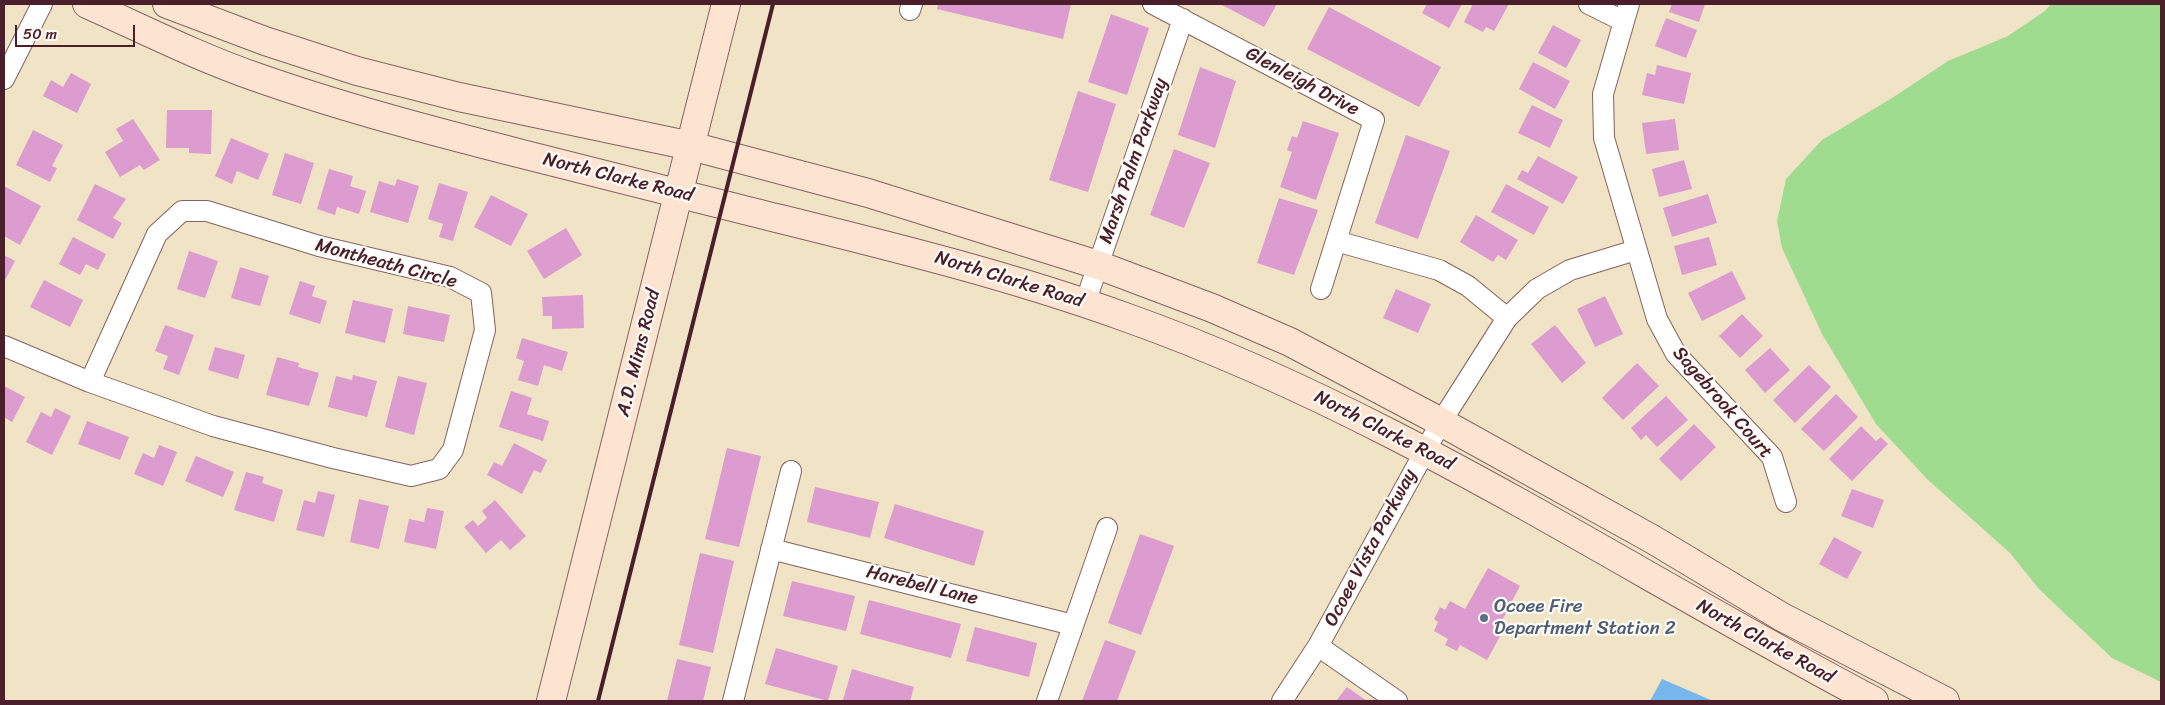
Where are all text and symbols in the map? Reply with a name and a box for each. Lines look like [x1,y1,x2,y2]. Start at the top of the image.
scale bar [18,15,138,47]
text: 50 m [23,21,57,47]
street label: Glenleigh Drive [1241,43,1363,121]
street label: Marsh Palm Parkway [1095,75,1173,247]
street label: North Clarke Road [541,148,695,208]
street label: Montheath Circle [313,234,459,294]
street label: North Clarke Road [932,247,1086,313]
street label: A.D. Mims Road [612,287,666,419]
street label: Sagebrook Court [1667,342,1777,464]
street label: North Clarke Road [1310,386,1458,476]
street label: Ocoee Vista Parkway [1320,465,1422,631]
street label: Harebell Lane [864,561,980,611]
street label: North Clarke Road [1692,595,1838,689]
place label: Ocoee Fire Department Station 2 [1494,596,1676,640]
marker: Ocoee Fire Department Station 2 [1478,612,1490,624]

